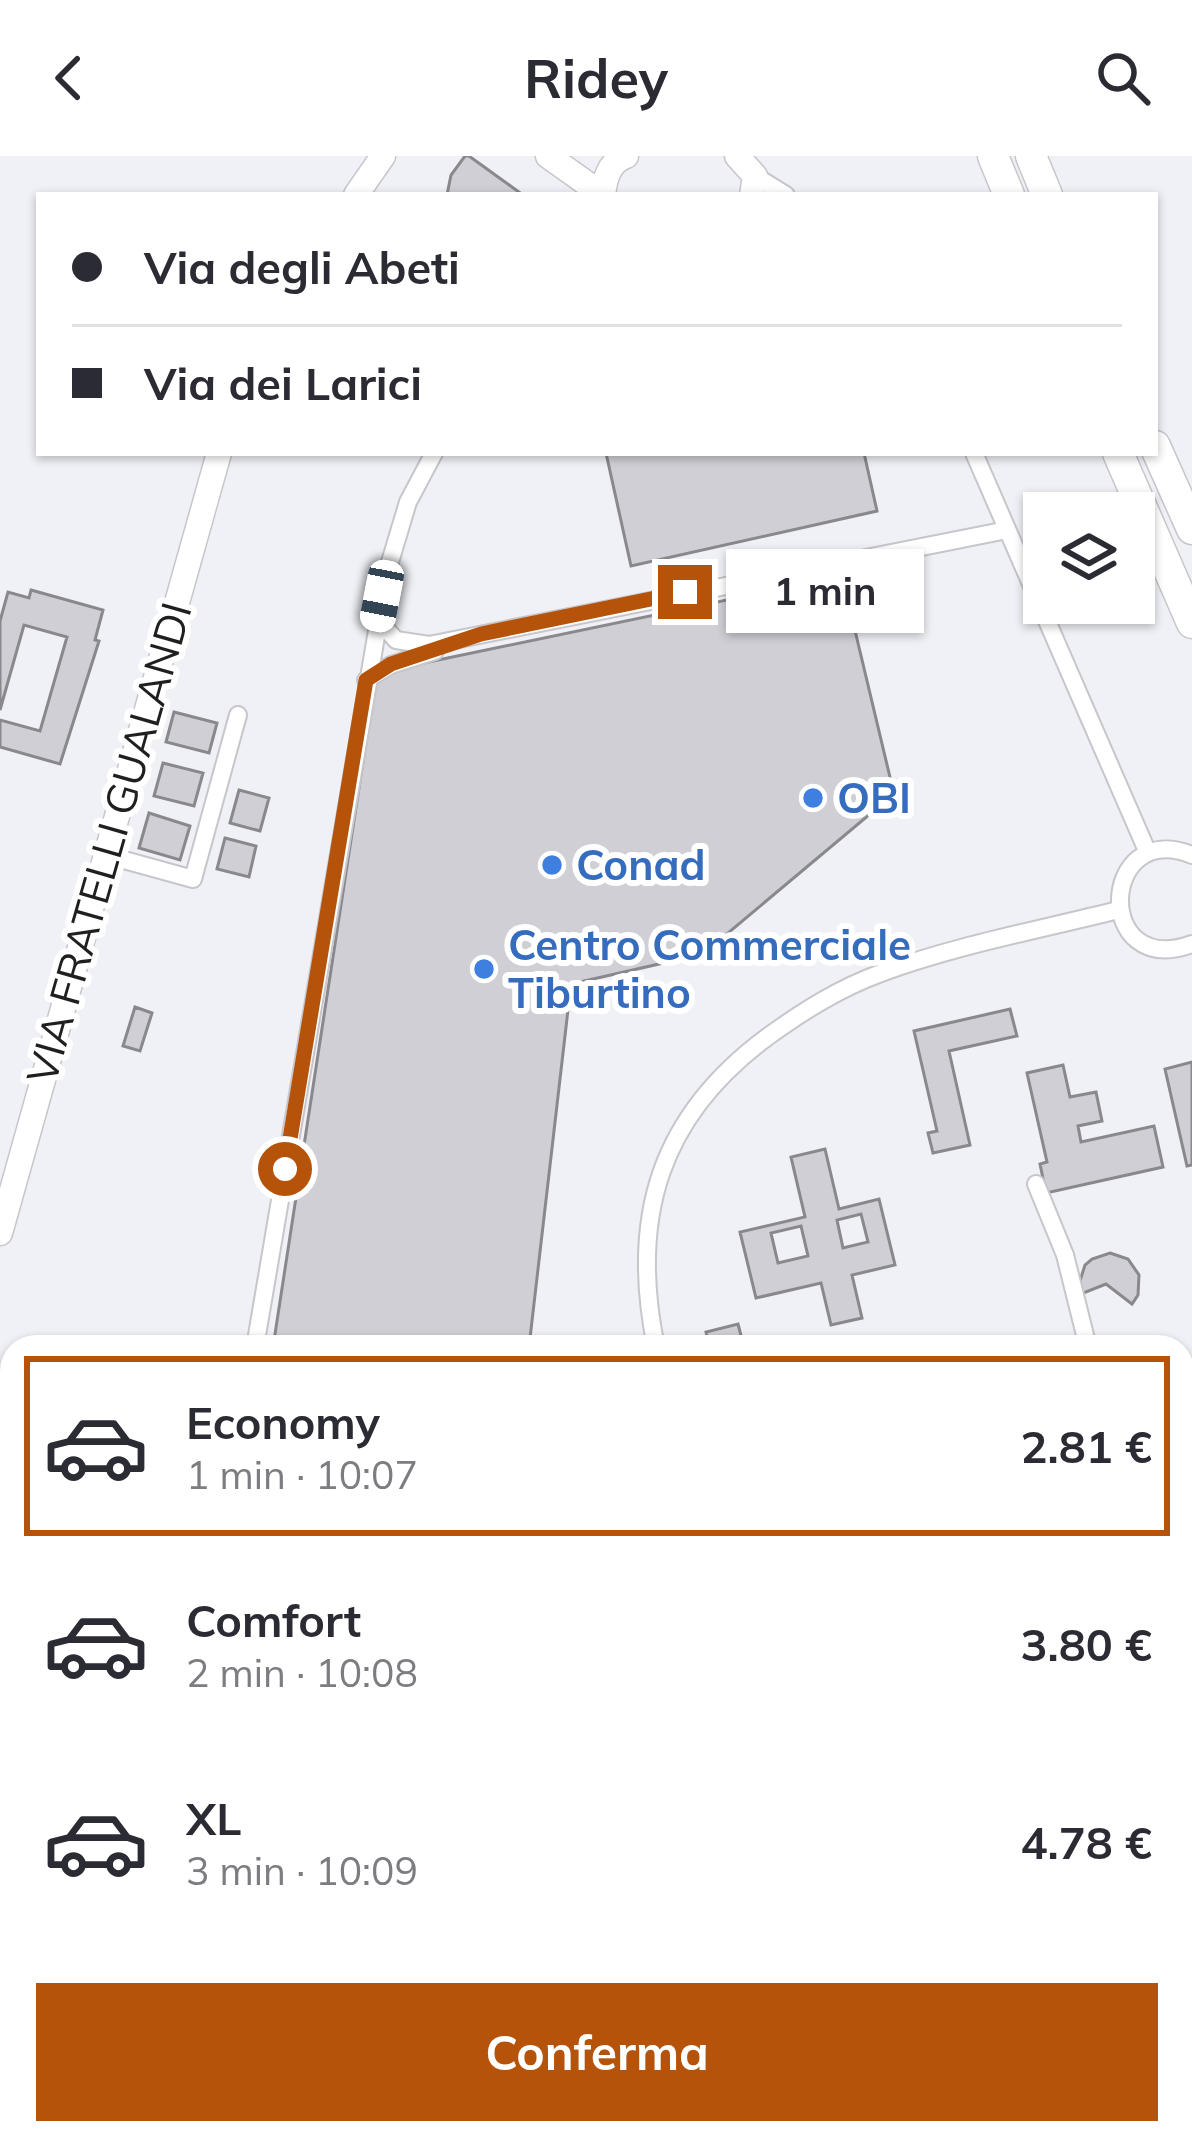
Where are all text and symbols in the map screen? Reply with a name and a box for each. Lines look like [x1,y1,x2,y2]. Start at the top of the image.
text: Ridey [524,44,668,112]
icon: back [36,45,102,111]
icon: search [1090,45,1156,111]
text: Via degli Abeti [144,239,460,295]
text: Via dei Larici [144,355,422,411]
map controls [1023,492,1155,624]
button: layers [1023,492,1155,624]
callout: 1 min [727,550,925,634]
car [357,557,407,635]
route end [658,565,712,619]
text: 1 min [774,566,876,615]
street label: VIA FRATELLI GUALANDI [14,596,203,1090]
place label: OBI [837,771,911,824]
marker: OBI [800,785,826,811]
place label: Conad [576,838,706,891]
marker: Conad [539,852,565,878]
place label: Centro Commerciale Tiburtino [508,918,911,1019]
marker: Centro Commerciale Tiburtino [471,956,497,982]
route start [258,1142,312,1196]
icon: car [42,1392,150,1500]
text: Economy [186,1394,380,1450]
text: 2.81 € [1021,1418,1152,1474]
text: 1 min · 10:07 [186,1450,418,1499]
icon: car [42,1590,150,1698]
text: Comfort [186,1592,361,1648]
text: 3.80 € [1021,1616,1152,1672]
text: 2 min · 10:08 [186,1648,418,1697]
icon: car [42,1788,150,1896]
text: XL [186,1790,241,1846]
text: 4.78 € [1021,1814,1152,1870]
text: 3 min · 10:09 [186,1846,418,1895]
button: Conferma [36,1983,1158,2121]

